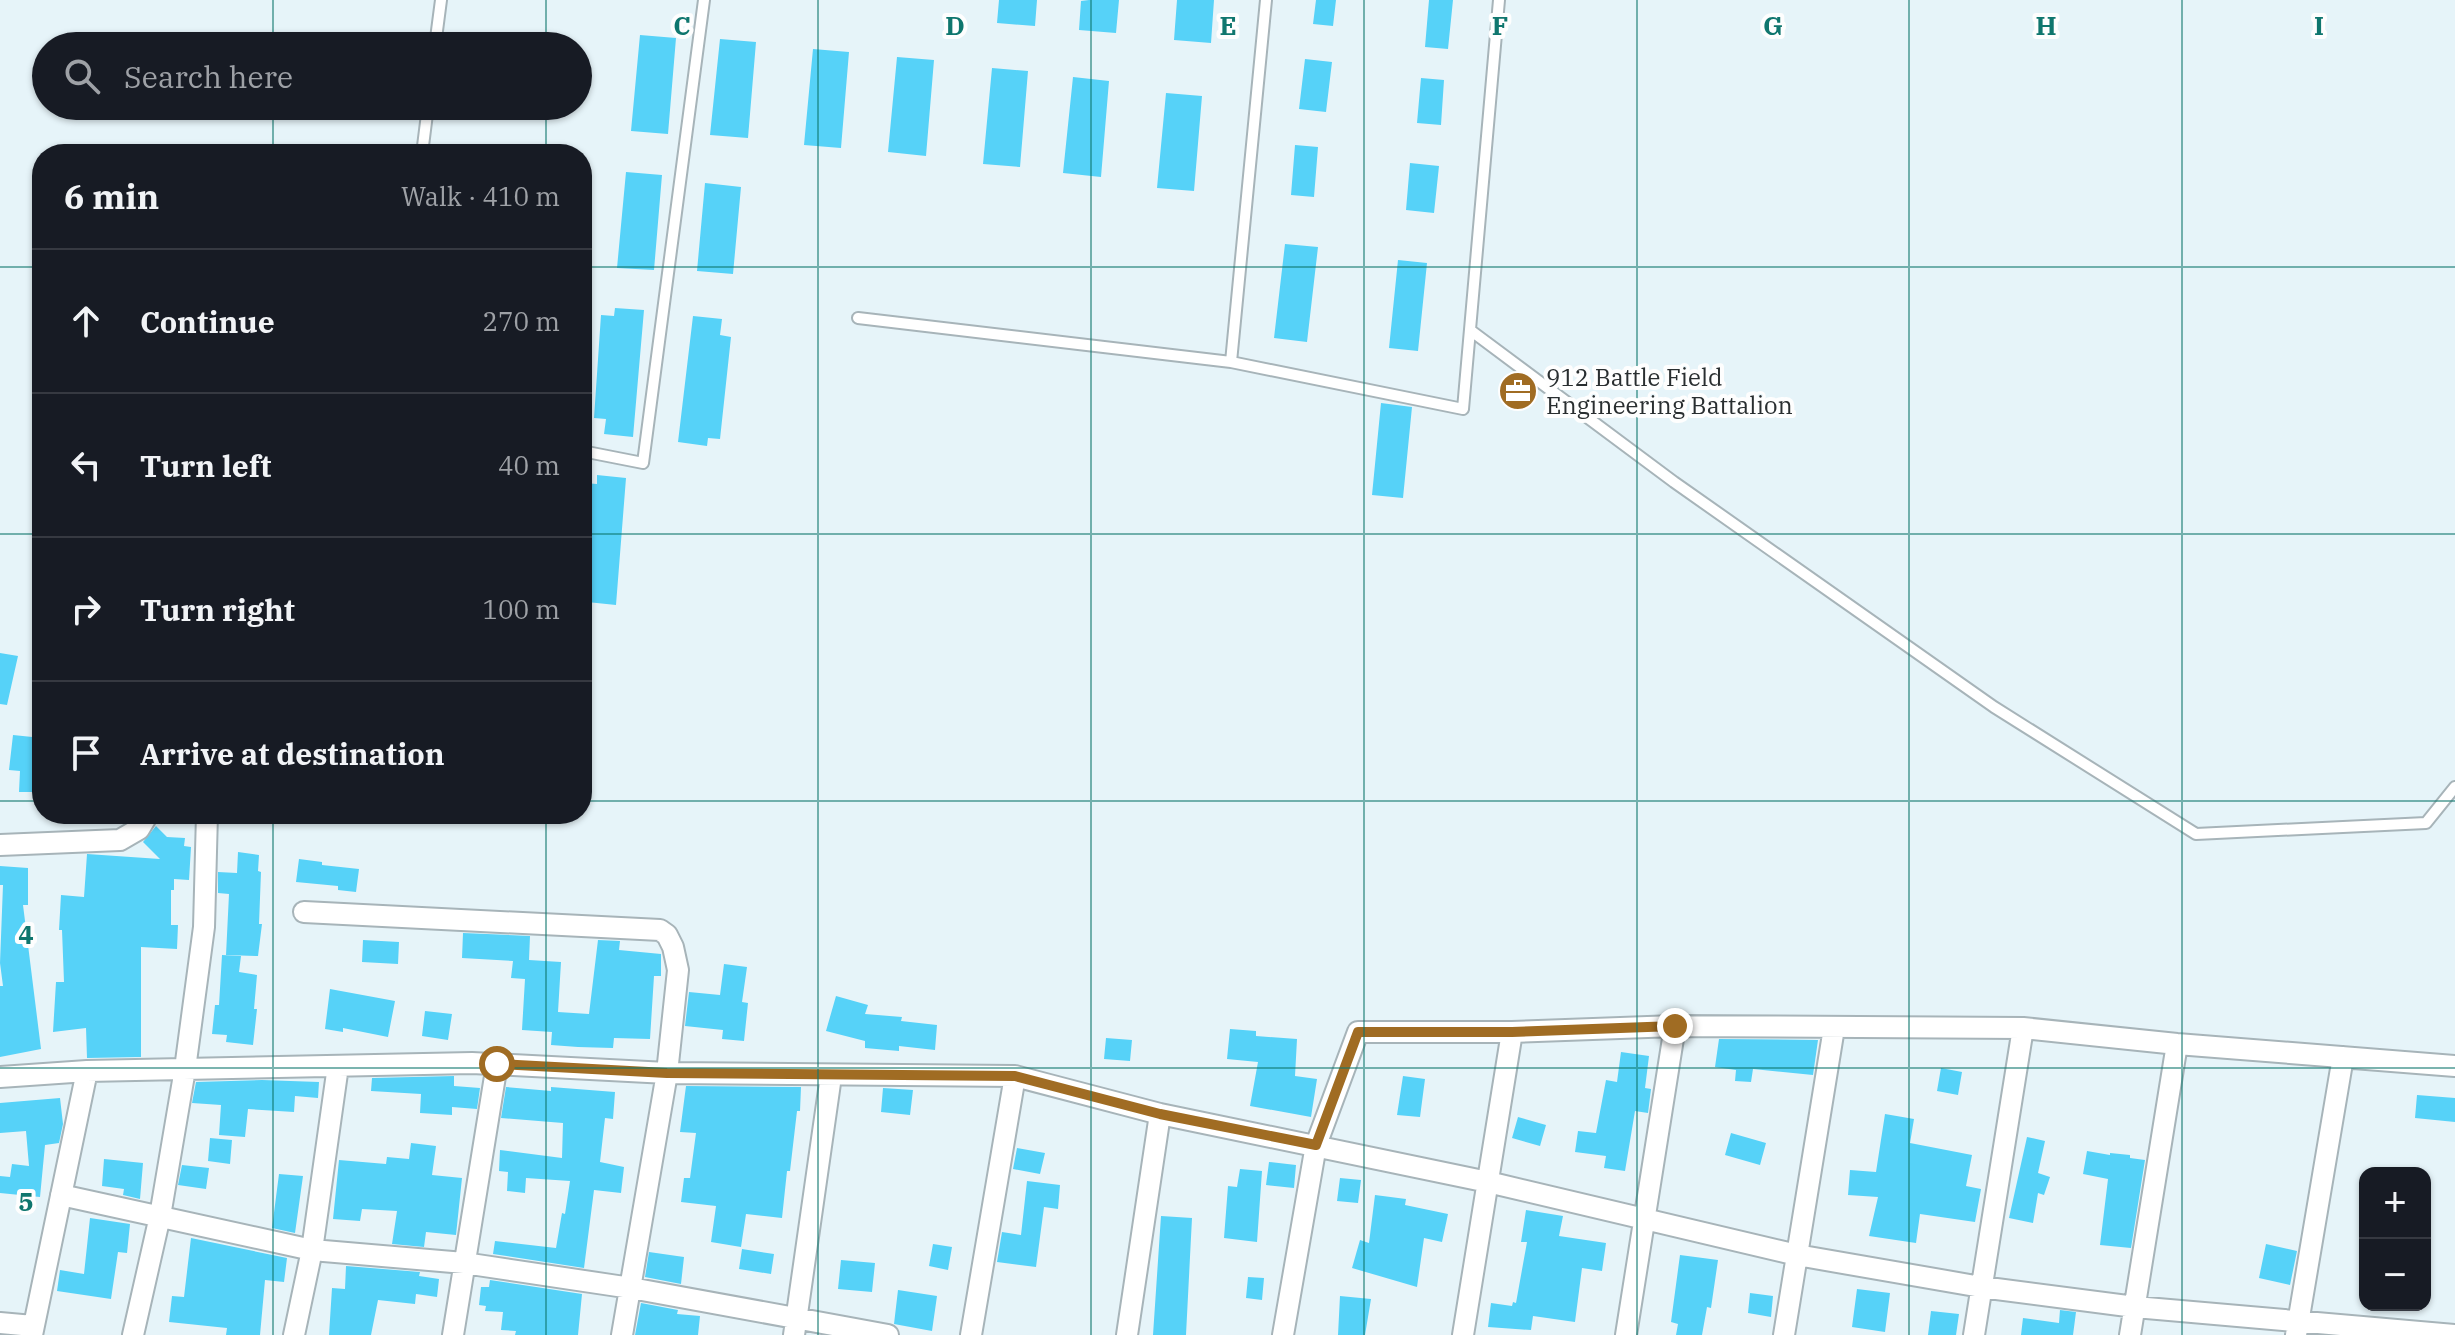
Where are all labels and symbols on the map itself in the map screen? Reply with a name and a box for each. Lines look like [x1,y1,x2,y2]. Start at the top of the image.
text: C [673,8,691,42]
text: D [945,8,965,42]
text: E [1219,8,1237,42]
text: F [1492,8,1508,42]
text: G [1763,8,1783,42]
text: H [2035,8,2057,42]
text: I [2314,8,2324,42]
place label: 912 Battle Field Engineering Battalion [1546,361,1793,421]
office icon: 912 Battle Field Engineering Battalion [1497,370,1539,412]
text: 4 [18,917,34,951]
route end [1657,1008,1693,1044]
route start [479,1046,515,1082]
text: 5 [18,1184,34,1218]

